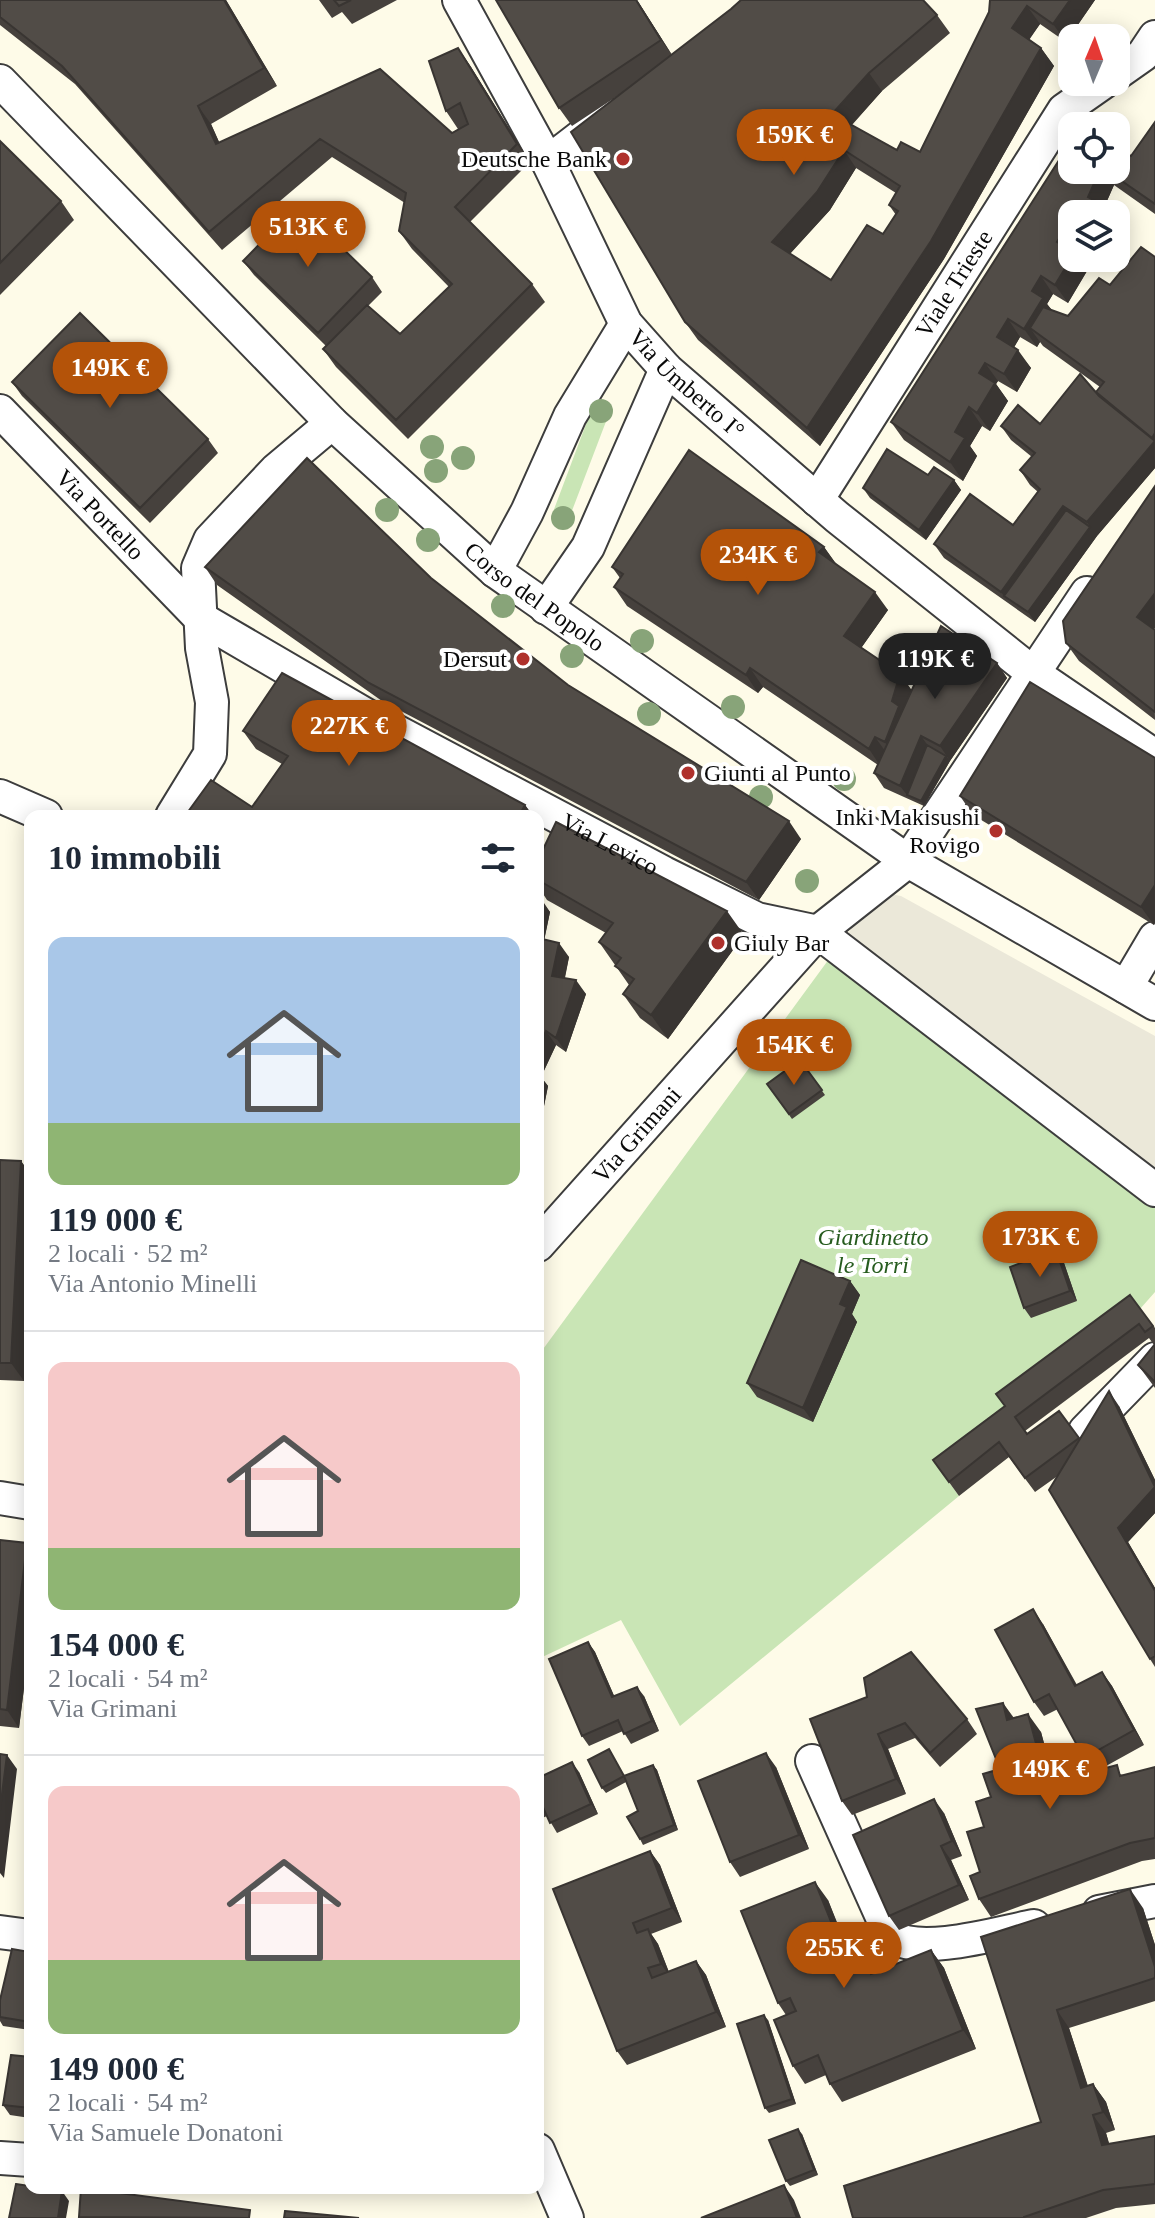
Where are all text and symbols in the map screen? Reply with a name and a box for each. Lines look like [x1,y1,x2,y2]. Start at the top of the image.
north arrow [1058,24,1130,96]
map controls [1058,24,1130,272]
pin: 159K € [729,109,859,177]
button: locate [1058,112,1130,184]
text: 159K € [755,120,833,149]
place label: Deutsche Bank [461,146,607,172]
marker: Deutsche Bank [614,150,632,168]
button: layers [1058,200,1130,272]
pin: 513K € [243,201,373,269]
text: 513K € [269,212,347,241]
street label: Viale Trieste [910,225,998,342]
street label: Via Umberto I° [624,324,750,444]
pin: 149K € [45,342,175,410]
text: 149K € [71,353,149,382]
street label: Via Portello [51,464,149,565]
pin: 234K € [693,529,823,597]
street label: Corso del Popolo [459,537,609,657]
text: 234K € [719,540,797,569]
pin: 119K € [870,633,1000,701]
text: 119K € [896,644,974,673]
place label: Dersut [443,646,507,672]
marker: Dersut [514,650,532,668]
pin: 227K € [284,700,414,768]
text: 227K € [310,711,388,740]
place label: Giunti al Punto [704,760,851,786]
marker: Giunti al Punto [679,764,697,782]
place label: Inki Makisushi Rovigo [835,804,980,858]
street label: Via Levico [557,808,663,881]
marker: Inki Makisushi Rovigo [987,822,1005,840]
icon: filters [476,836,520,880]
text: 10 immobili [48,839,221,876]
place label: Giuly Bar [734,930,829,956]
marker: Giuly Bar [709,934,727,952]
icon: home [212,989,356,1133]
pin: 154K € [729,1019,859,1087]
text: 154K € [755,1030,833,1059]
street label: Via Grimani [587,1081,686,1188]
text: 119 000 € [48,1201,182,1238]
pin: 173K € [975,1211,1105,1279]
text: 173K € [1001,1222,1079,1251]
park label: Giardinetto le Torri [817,1224,929,1278]
text: 2 locali · 52 m² [48,1239,207,1268]
text: Via Antonio Minelli [48,1269,257,1298]
icon: home [212,1414,356,1558]
text: 154 000 € [48,1626,184,1663]
text: 2 locali · 54 m² [48,1664,207,1693]
text: Via Grimani [48,1694,177,1723]
pin: 149K € [985,1743,1115,1811]
text: 149K € [1011,1754,1089,1783]
icon: home [212,1838,356,1982]
pin: 255K € [779,1922,909,1990]
text: 255K € [805,1933,883,1962]
text: 149 000 € [48,2050,184,2087]
text: 2 locali · 54 m² [48,2088,207,2117]
text: Via Samuele Donatoni [48,2118,283,2147]

